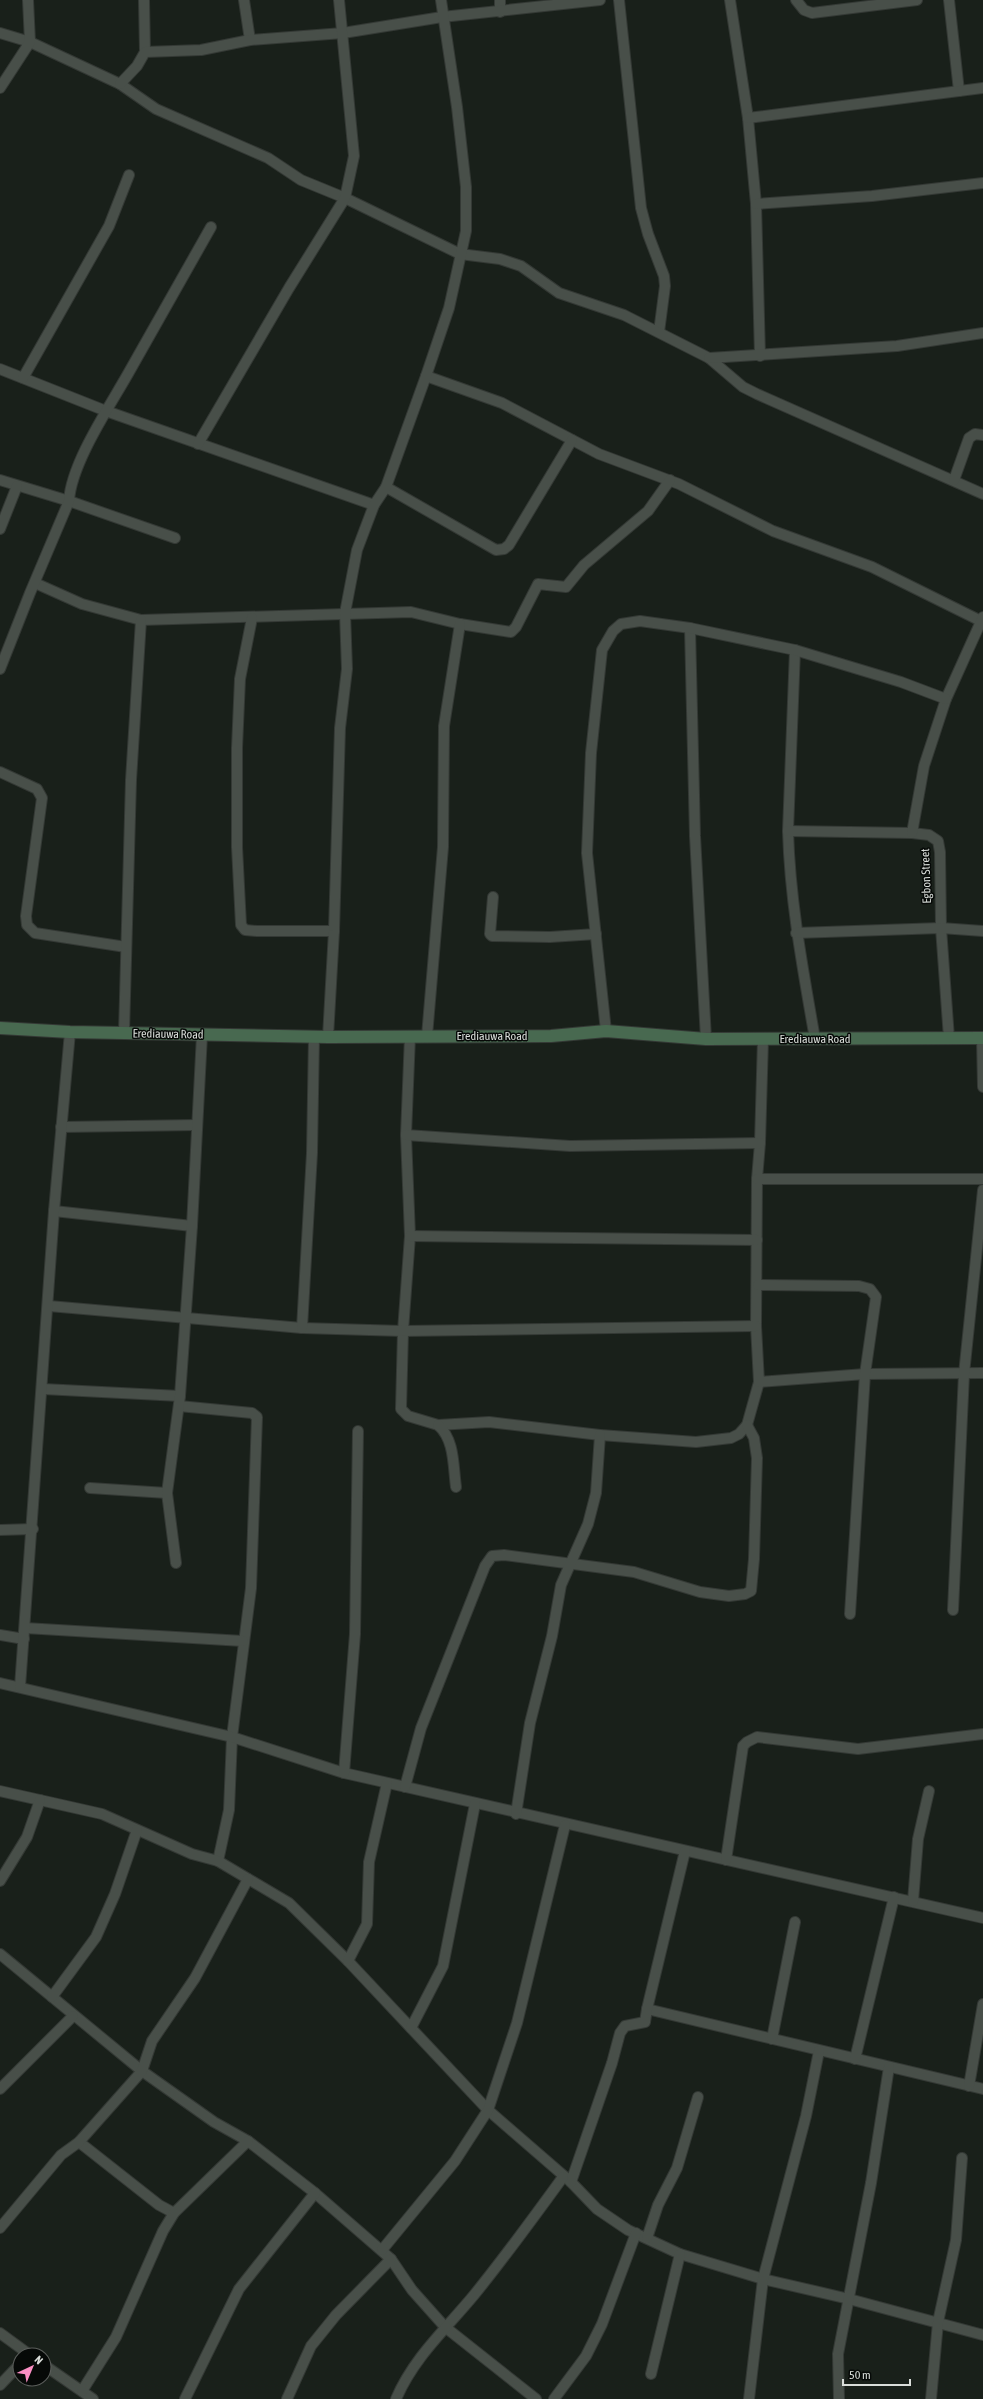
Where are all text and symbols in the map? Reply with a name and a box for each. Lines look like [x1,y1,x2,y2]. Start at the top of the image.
street label: Egbon Street [918,848,934,904]
street label: Erediauwa Road [132,1026,204,1042]
street label: Erediauwa Road [456,1029,528,1043]
street label: Erediauwa Road [779,1032,851,1046]
north arrow [12,2347,52,2387]
text: N [32,2353,45,2366]
scale bar [843,2361,910,2387]
text: 50 m [849,2368,871,2382]

